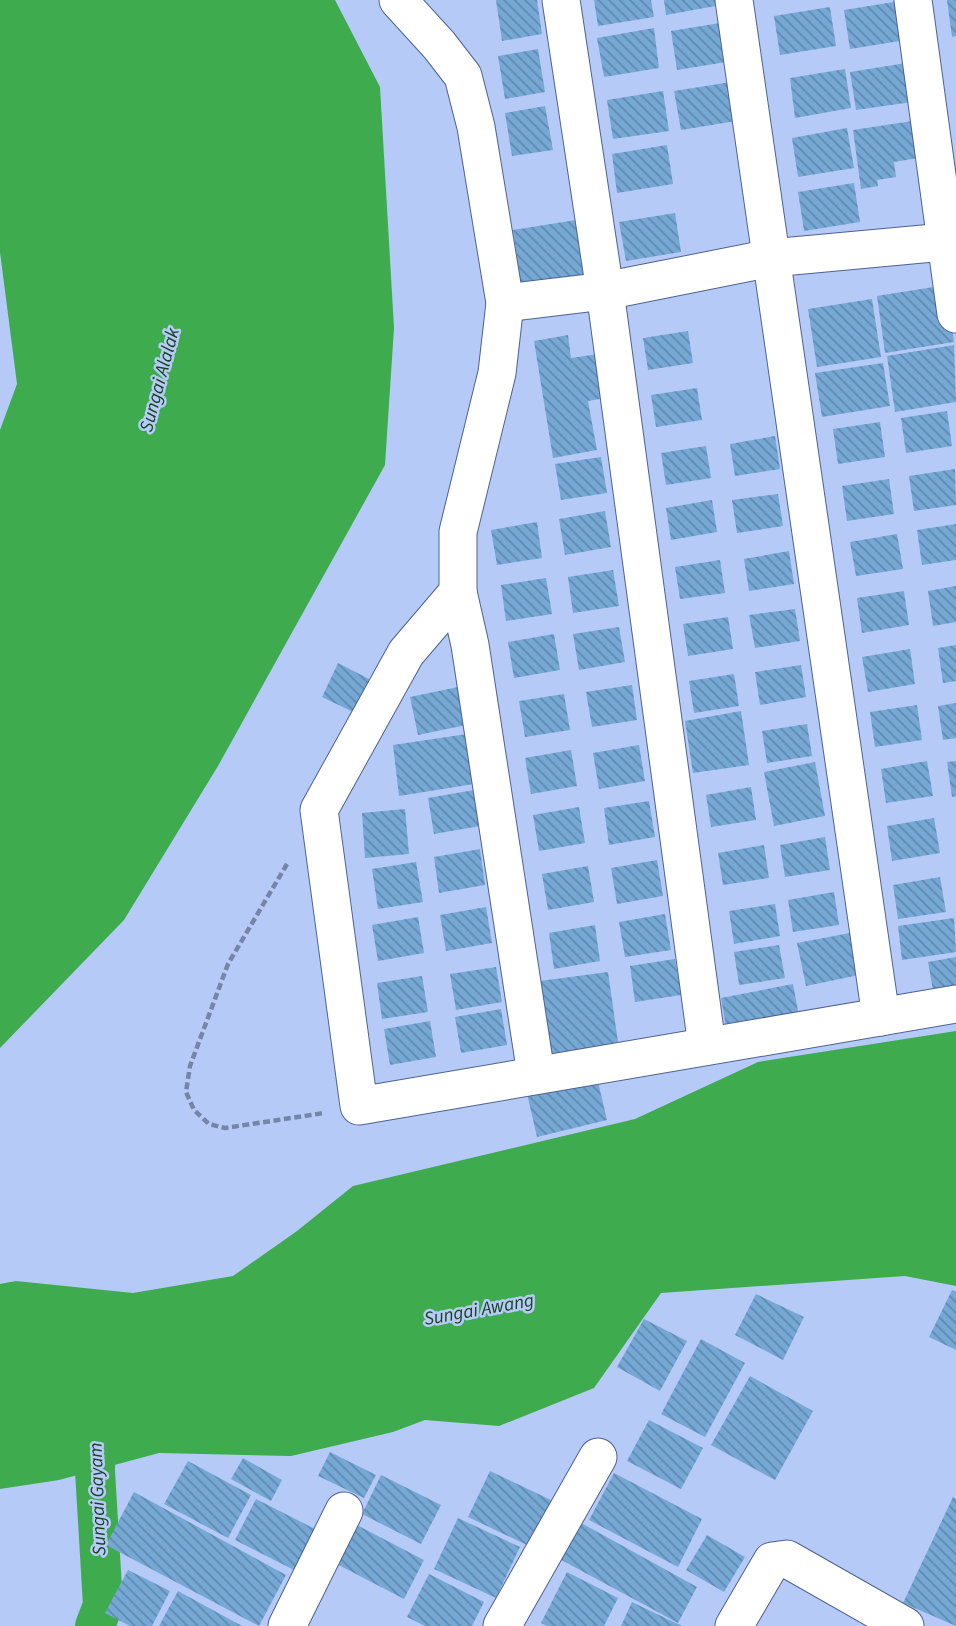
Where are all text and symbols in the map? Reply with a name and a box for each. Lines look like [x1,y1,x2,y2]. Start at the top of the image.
water label: Sungai Alalak [133,324,187,435]
water label: Sungai Awang [422,1287,536,1333]
water label: Sungai Gayam [83,1442,113,1556]

